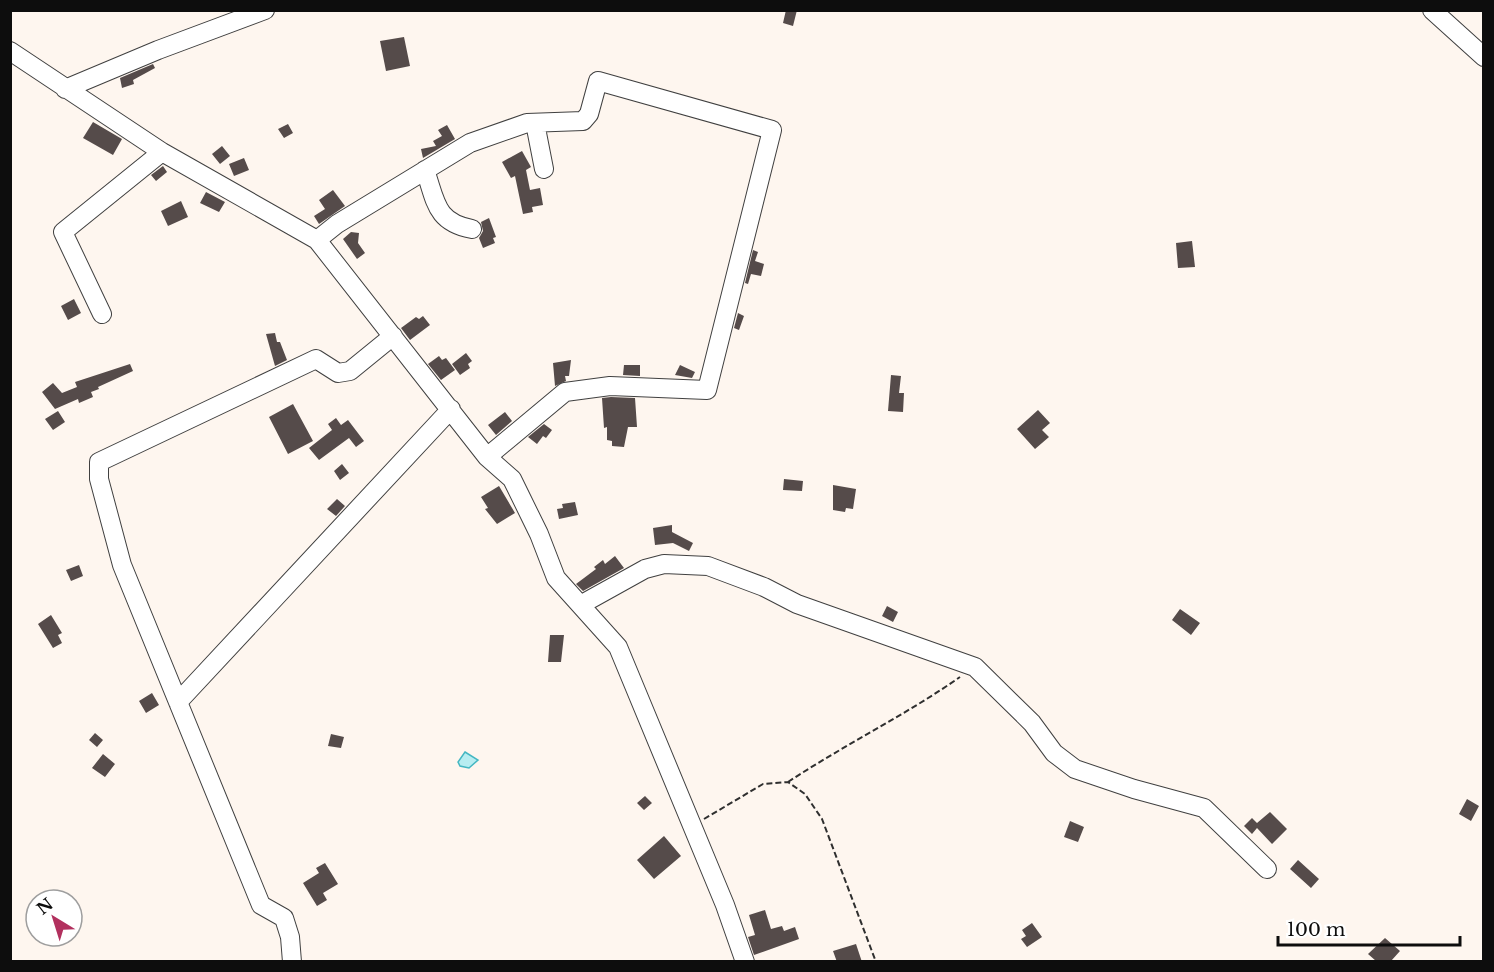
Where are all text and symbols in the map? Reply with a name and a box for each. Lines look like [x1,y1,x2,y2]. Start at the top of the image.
north arrow [24,888,84,948]
text: N [33,894,57,919]
scale bar [1278,909,1460,947]
text: 100 m [1287,919,1345,941]

